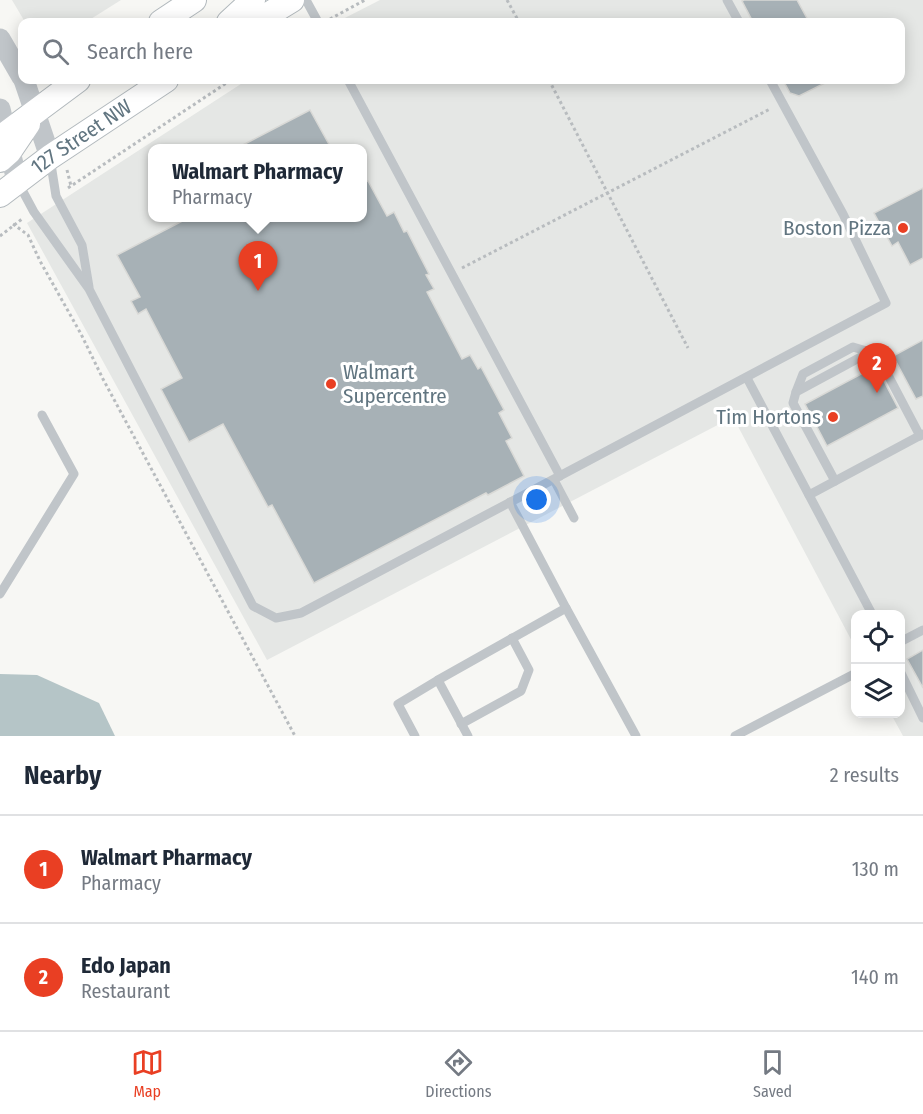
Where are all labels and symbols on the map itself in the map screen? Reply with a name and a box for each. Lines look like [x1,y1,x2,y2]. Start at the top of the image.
street label: 127 Street NW [26,93,137,180]
place label: Boston Pizza [783,215,891,241]
marker: Boston Pizza [896,221,910,235]
pin: 1 [238,242,278,291]
pin: 2 [858,344,896,393]
place label: Walmart Supercentre [343,359,447,409]
marker: Walmart Supercentre [324,377,338,391]
place label: Tim Hortons [716,404,821,430]
marker: Tim Hortons [826,410,840,424]
your location [522,485,551,514]

